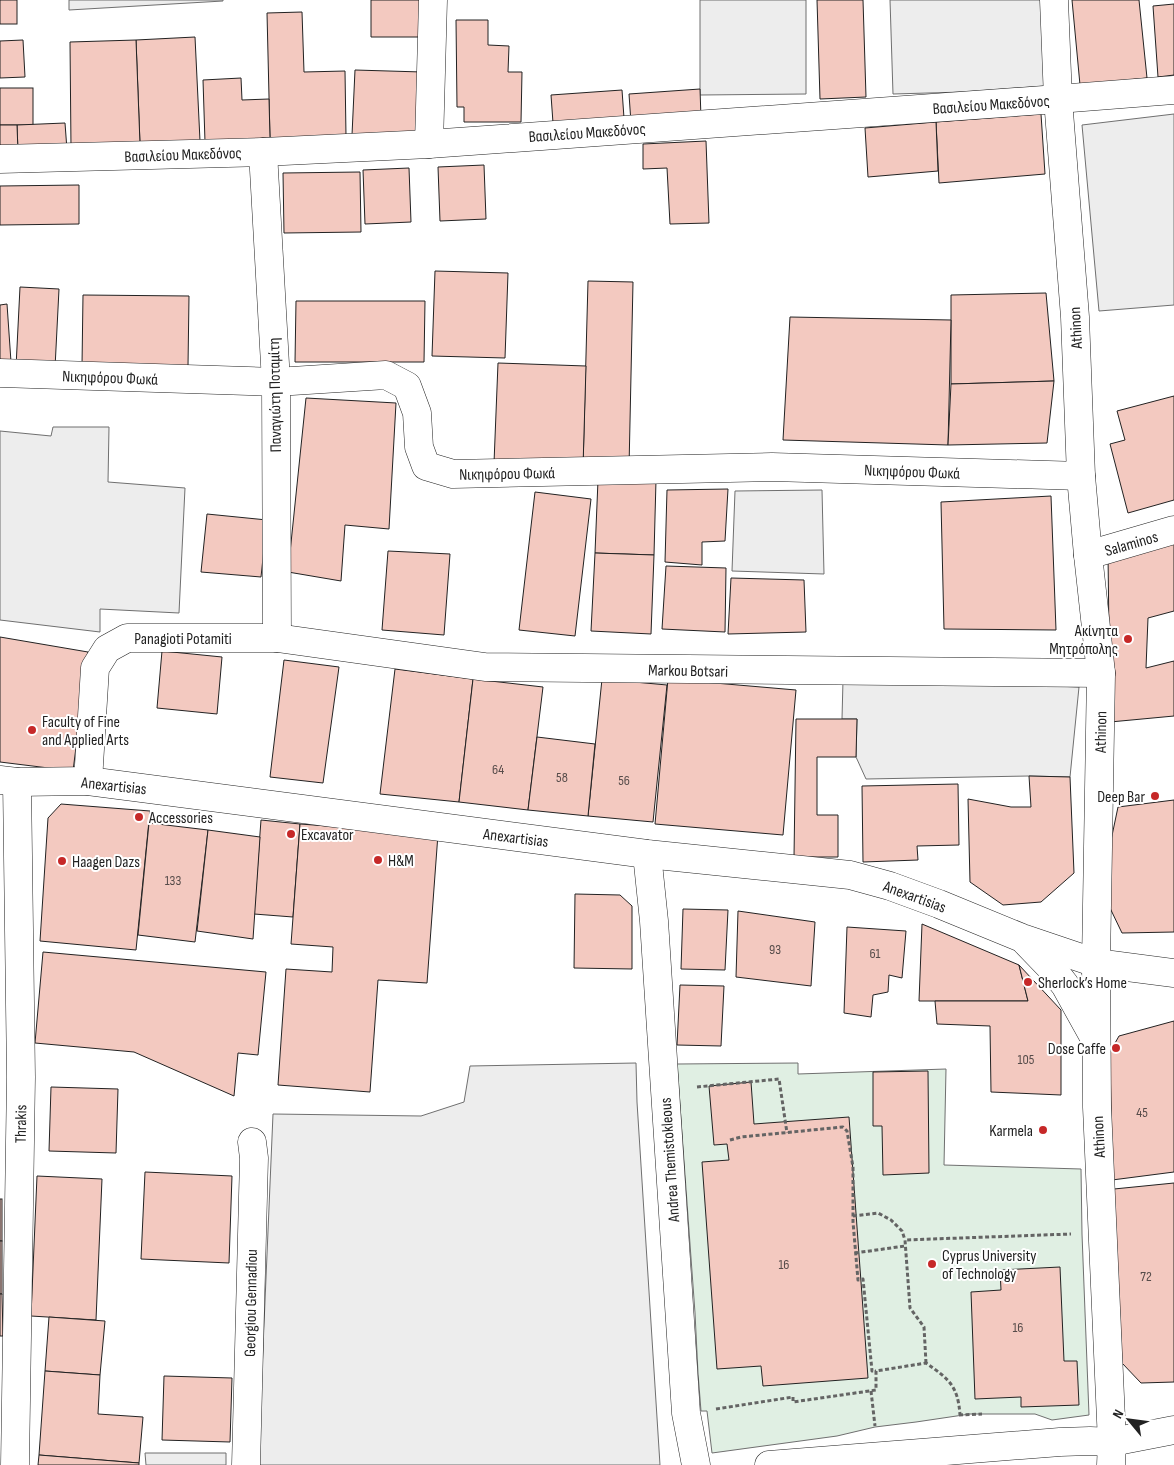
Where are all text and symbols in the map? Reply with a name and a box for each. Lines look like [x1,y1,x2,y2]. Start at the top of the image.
street label: Βασιλείου Μακεδόνος [932,92,1050,119]
street label: Βασιλείου Μακεδόνος [528,120,646,147]
street label: Βασιλείου Μακεδόνος [124,144,242,167]
street label: Athinon [1066,306,1087,350]
street label: Παναγιώτη Ποταμίτη [265,337,286,452]
street label: Νικηφόρου Φωκά [62,367,158,390]
street label: Νικηφόρου Φωκά [864,461,960,484]
street label: Νικηφόρου Φωκά [459,464,555,485]
street label: Salaminos [1103,528,1161,561]
place label: Ακίνητα Μητρόπολης [1049,622,1118,659]
street label: Panagioti Potamiti [134,630,232,649]
marker: Ακίνητα Μητρόπολης [1122,633,1134,645]
street label: Markou Botsari [648,661,728,682]
street label: Athinon [1092,711,1111,754]
place label: Faculty of Fine and Applied Arts [42,713,129,750]
marker: Faculty of Fine and Applied Arts [26,724,38,736]
house number: 64 [492,761,504,778]
house number: 58 [556,769,568,786]
house number: 56 [618,772,630,789]
street label: Anexartisias [79,774,148,799]
place label: Deep Bar [1097,788,1145,807]
marker: Deep Bar [1149,790,1161,802]
place label: Accessories [148,809,213,828]
marker: Accessories [133,811,145,823]
street label: Anexartisias [481,825,550,852]
place label: Excavator [301,826,354,845]
marker: Excavator [285,828,297,840]
place label: H&M [388,852,414,871]
place label: Haagen Dazs [72,853,140,872]
marker: H&M [372,854,384,866]
marker: Haagen Dazs [56,855,68,867]
house number: 133 [165,872,181,889]
street label: Anexartisias [879,877,949,918]
house number: 93 [769,941,781,958]
house number: 61 [869,945,881,962]
place label: Sherlock’s Home [1038,974,1127,993]
marker: Sherlock’s Home [1022,976,1034,988]
place label: Dose Caffe [1048,1040,1106,1059]
marker: Dose Caffe [1110,1042,1122,1054]
house number: 105 [1018,1051,1035,1068]
street label: Andrea Themistokleous [657,1097,684,1224]
street label: Thrakis [12,1104,31,1143]
house number: 45 [1136,1104,1148,1121]
street label: Athinon [1089,1115,1110,1159]
place label: Karmela [989,1122,1033,1141]
marker: Karmela [1037,1124,1049,1136]
place label: Cyprus University of Technology [942,1247,1036,1284]
street label: Georgiou Gennadiou [241,1249,262,1357]
house number: 16 [778,1256,790,1273]
marker: Cyprus University of Technology [926,1258,938,1270]
house number: 72 [1140,1268,1152,1285]
house number: 16 [1012,1319,1024,1336]
north arrow [1104,1395,1154,1445]
text: N [1109,1407,1127,1421]

